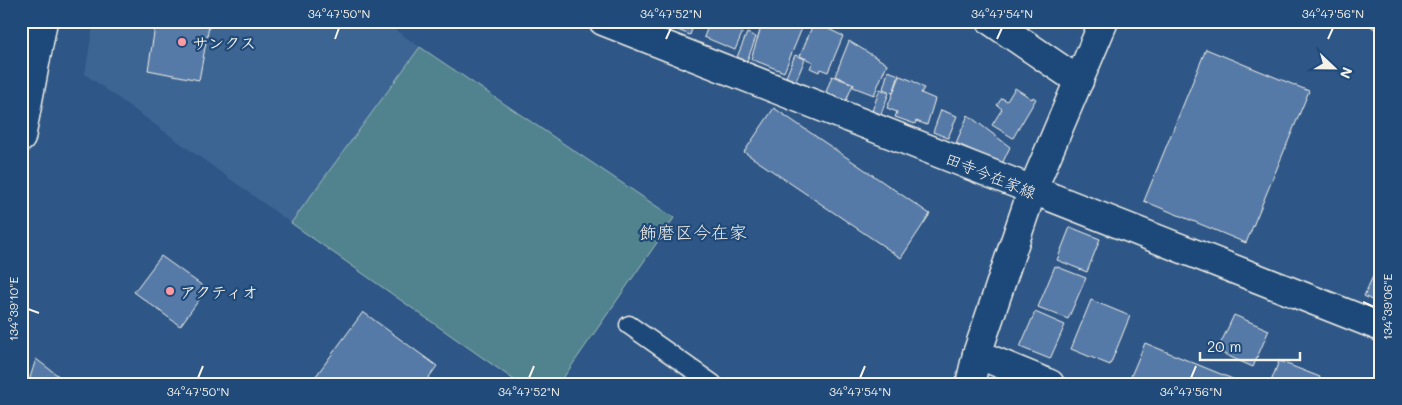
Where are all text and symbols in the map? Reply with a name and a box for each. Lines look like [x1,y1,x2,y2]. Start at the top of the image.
text: 34°47'50"N [308,5,370,21]
text: 34°47'52"N [640,5,702,21]
text: 34°47'54"N [971,5,1033,21]
text: 34°47'56"N [1302,5,1364,21]
place label: サンクス [192,32,256,53]
marker: サンクス [176,36,188,48]
north arrow [1310,42,1360,92]
text: N [1336,65,1357,82]
street label: 田寺今在家線 [943,147,1039,203]
district label: 飾磨区今在家 [639,220,747,244]
text: 134°39'06"E [1379,274,1395,340]
text: 134°39'10"E [5,277,21,341]
place label: アクティオ [180,281,258,302]
marker: アクティオ [164,285,176,297]
scale bar [1200,330,1300,362]
text: 20 m [1207,336,1241,356]
text: 34°47'50"N [167,383,229,399]
text: 34°47'52"N [498,383,560,399]
text: 34°47'54"N [829,383,891,399]
text: 34°47'56"N [1160,383,1222,399]

